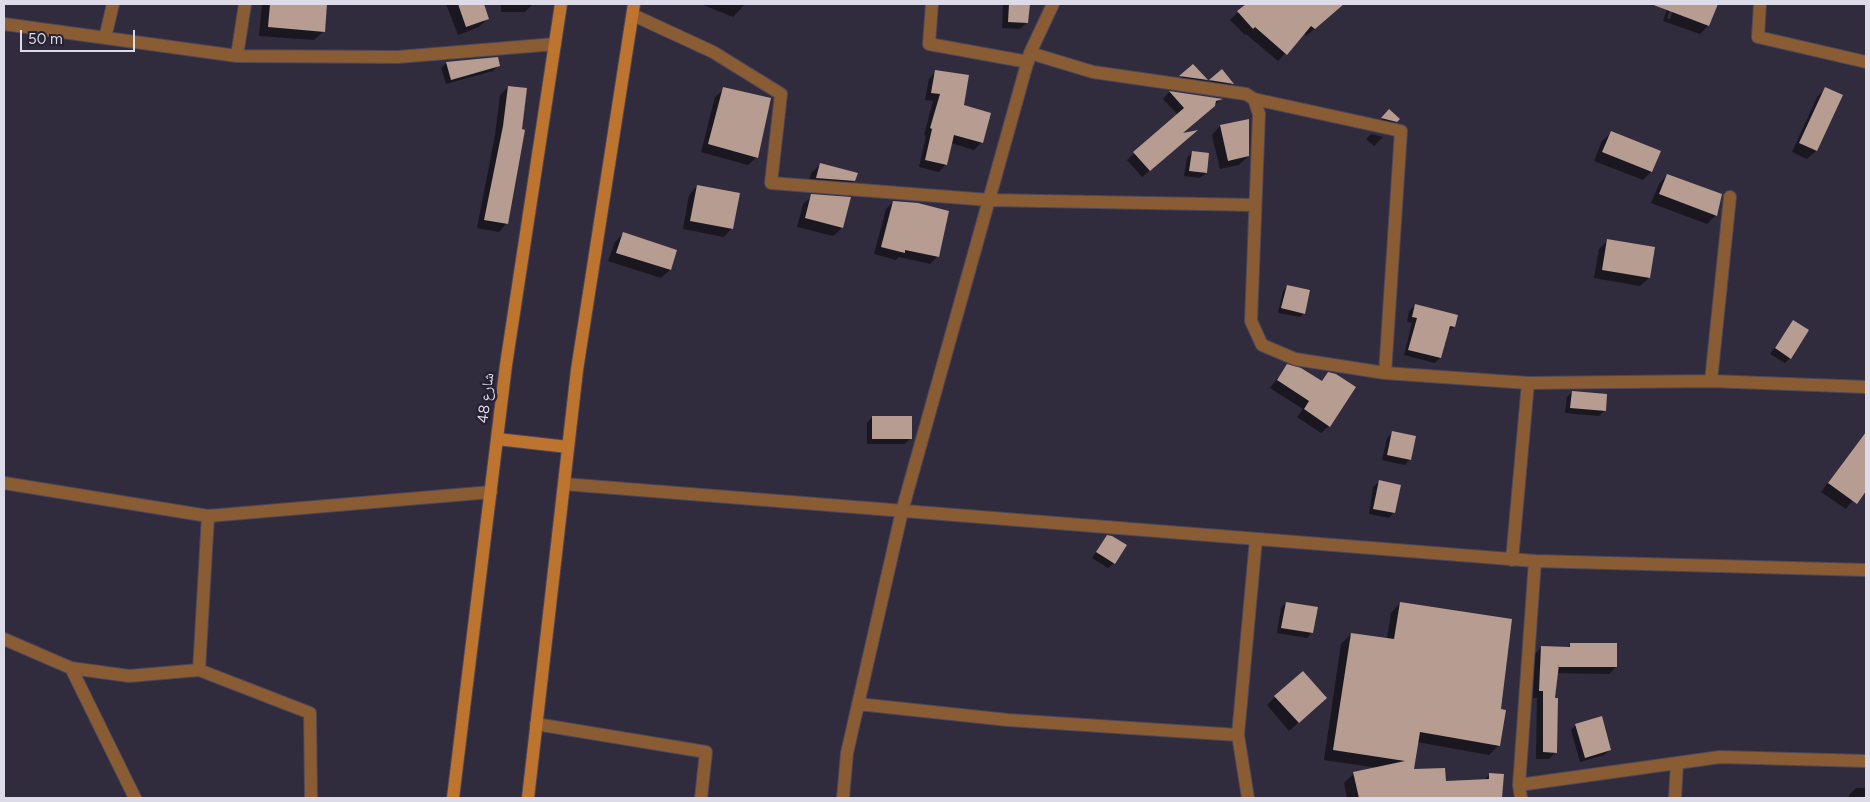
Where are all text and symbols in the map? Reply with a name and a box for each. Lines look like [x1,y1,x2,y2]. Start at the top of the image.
scale bar [22,20,138,52]
text: 50 m [28,30,63,48]
street label: شارع 48 [474,372,498,424]

